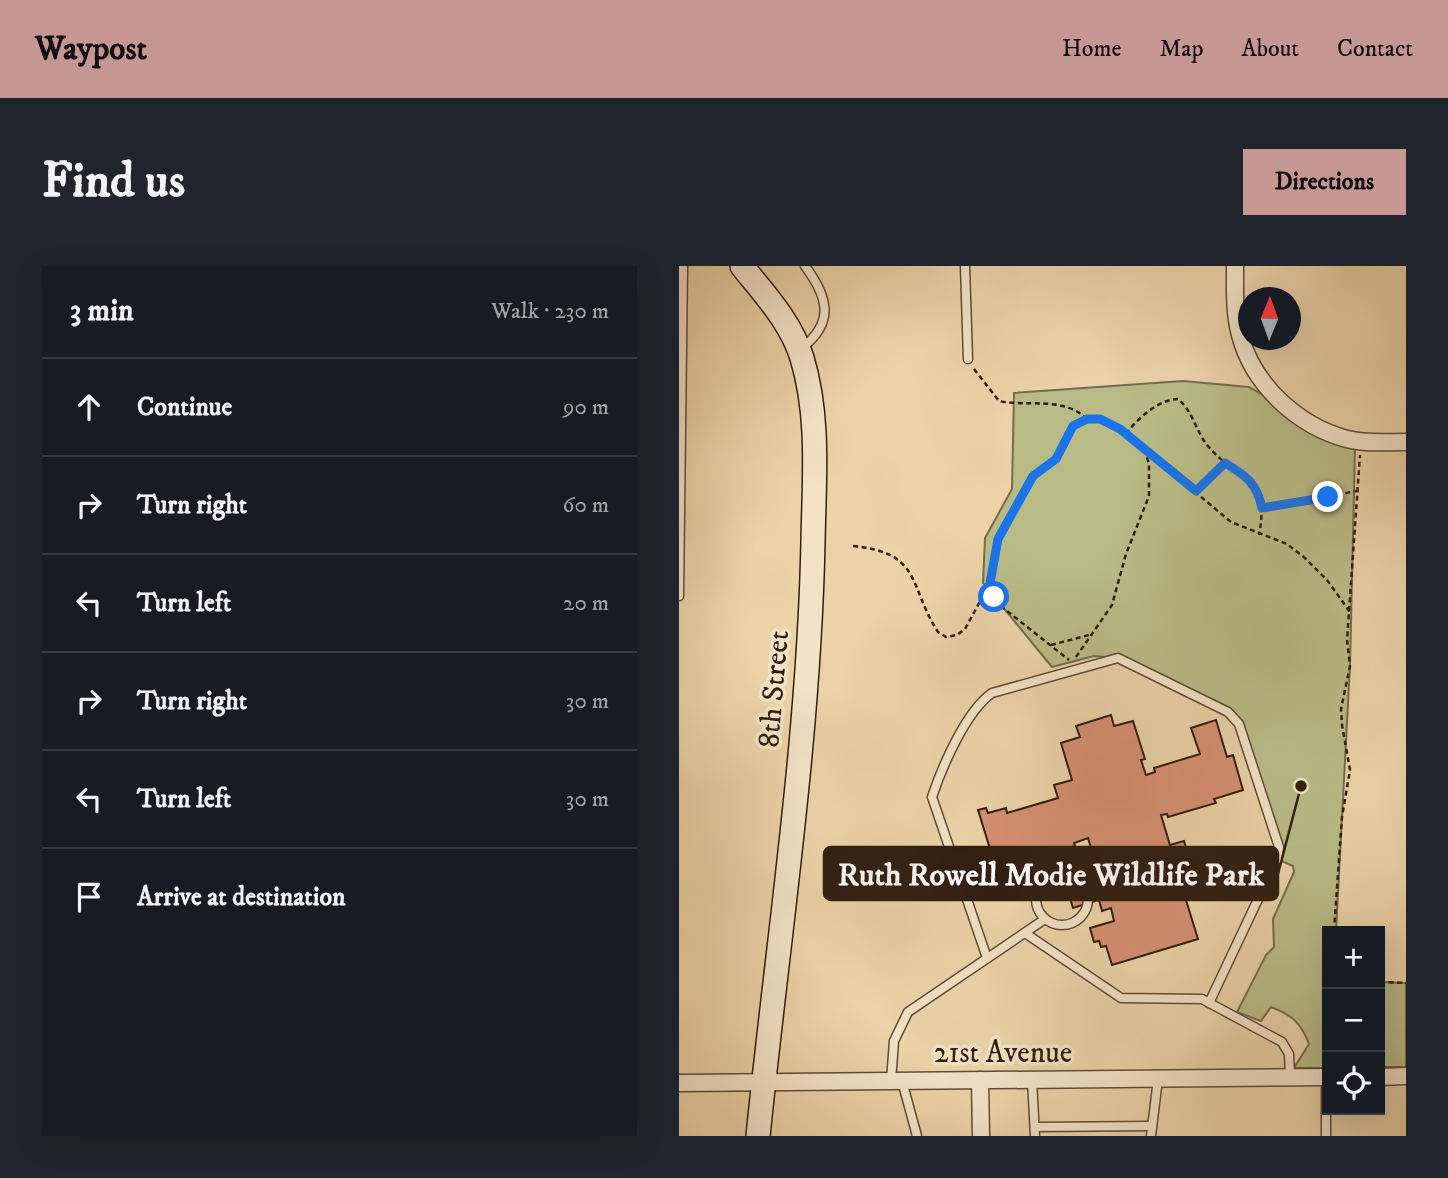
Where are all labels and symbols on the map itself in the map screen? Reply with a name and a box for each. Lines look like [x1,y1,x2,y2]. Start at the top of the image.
north arrow [1238,287,1301,350]
route end [1312,481,1343,512]
route start [978,581,1009,612]
street label: 8th Street [751,629,798,749]
callout: Ruth Rowell Modie Wildlife Park [824,847,1278,900]
text: Ruth Rowell Modie Wildlife Park [838,856,1265,896]
street label: 21st Avenue [934,1035,1072,1072]

